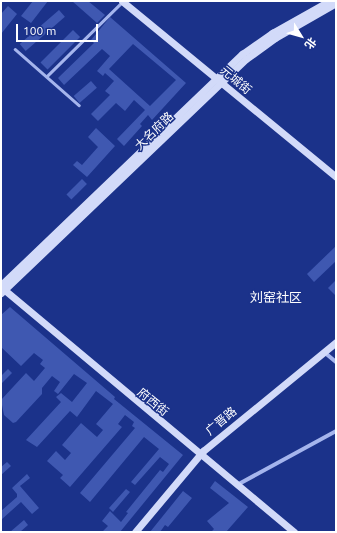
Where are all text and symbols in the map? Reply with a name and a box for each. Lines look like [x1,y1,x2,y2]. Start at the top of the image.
scale bar [18,16,100,42]
north arrow [281,16,321,56]
text: 100 m [23,24,56,37]
text: 北 [302,35,319,51]
street label: 元城街 [218,63,254,97]
street label: 大名府路 [132,109,176,153]
district label: 刘窑社区 [250,289,302,305]
street label: 府西街 [134,385,172,419]
street label: 广晋路 [203,404,239,438]

